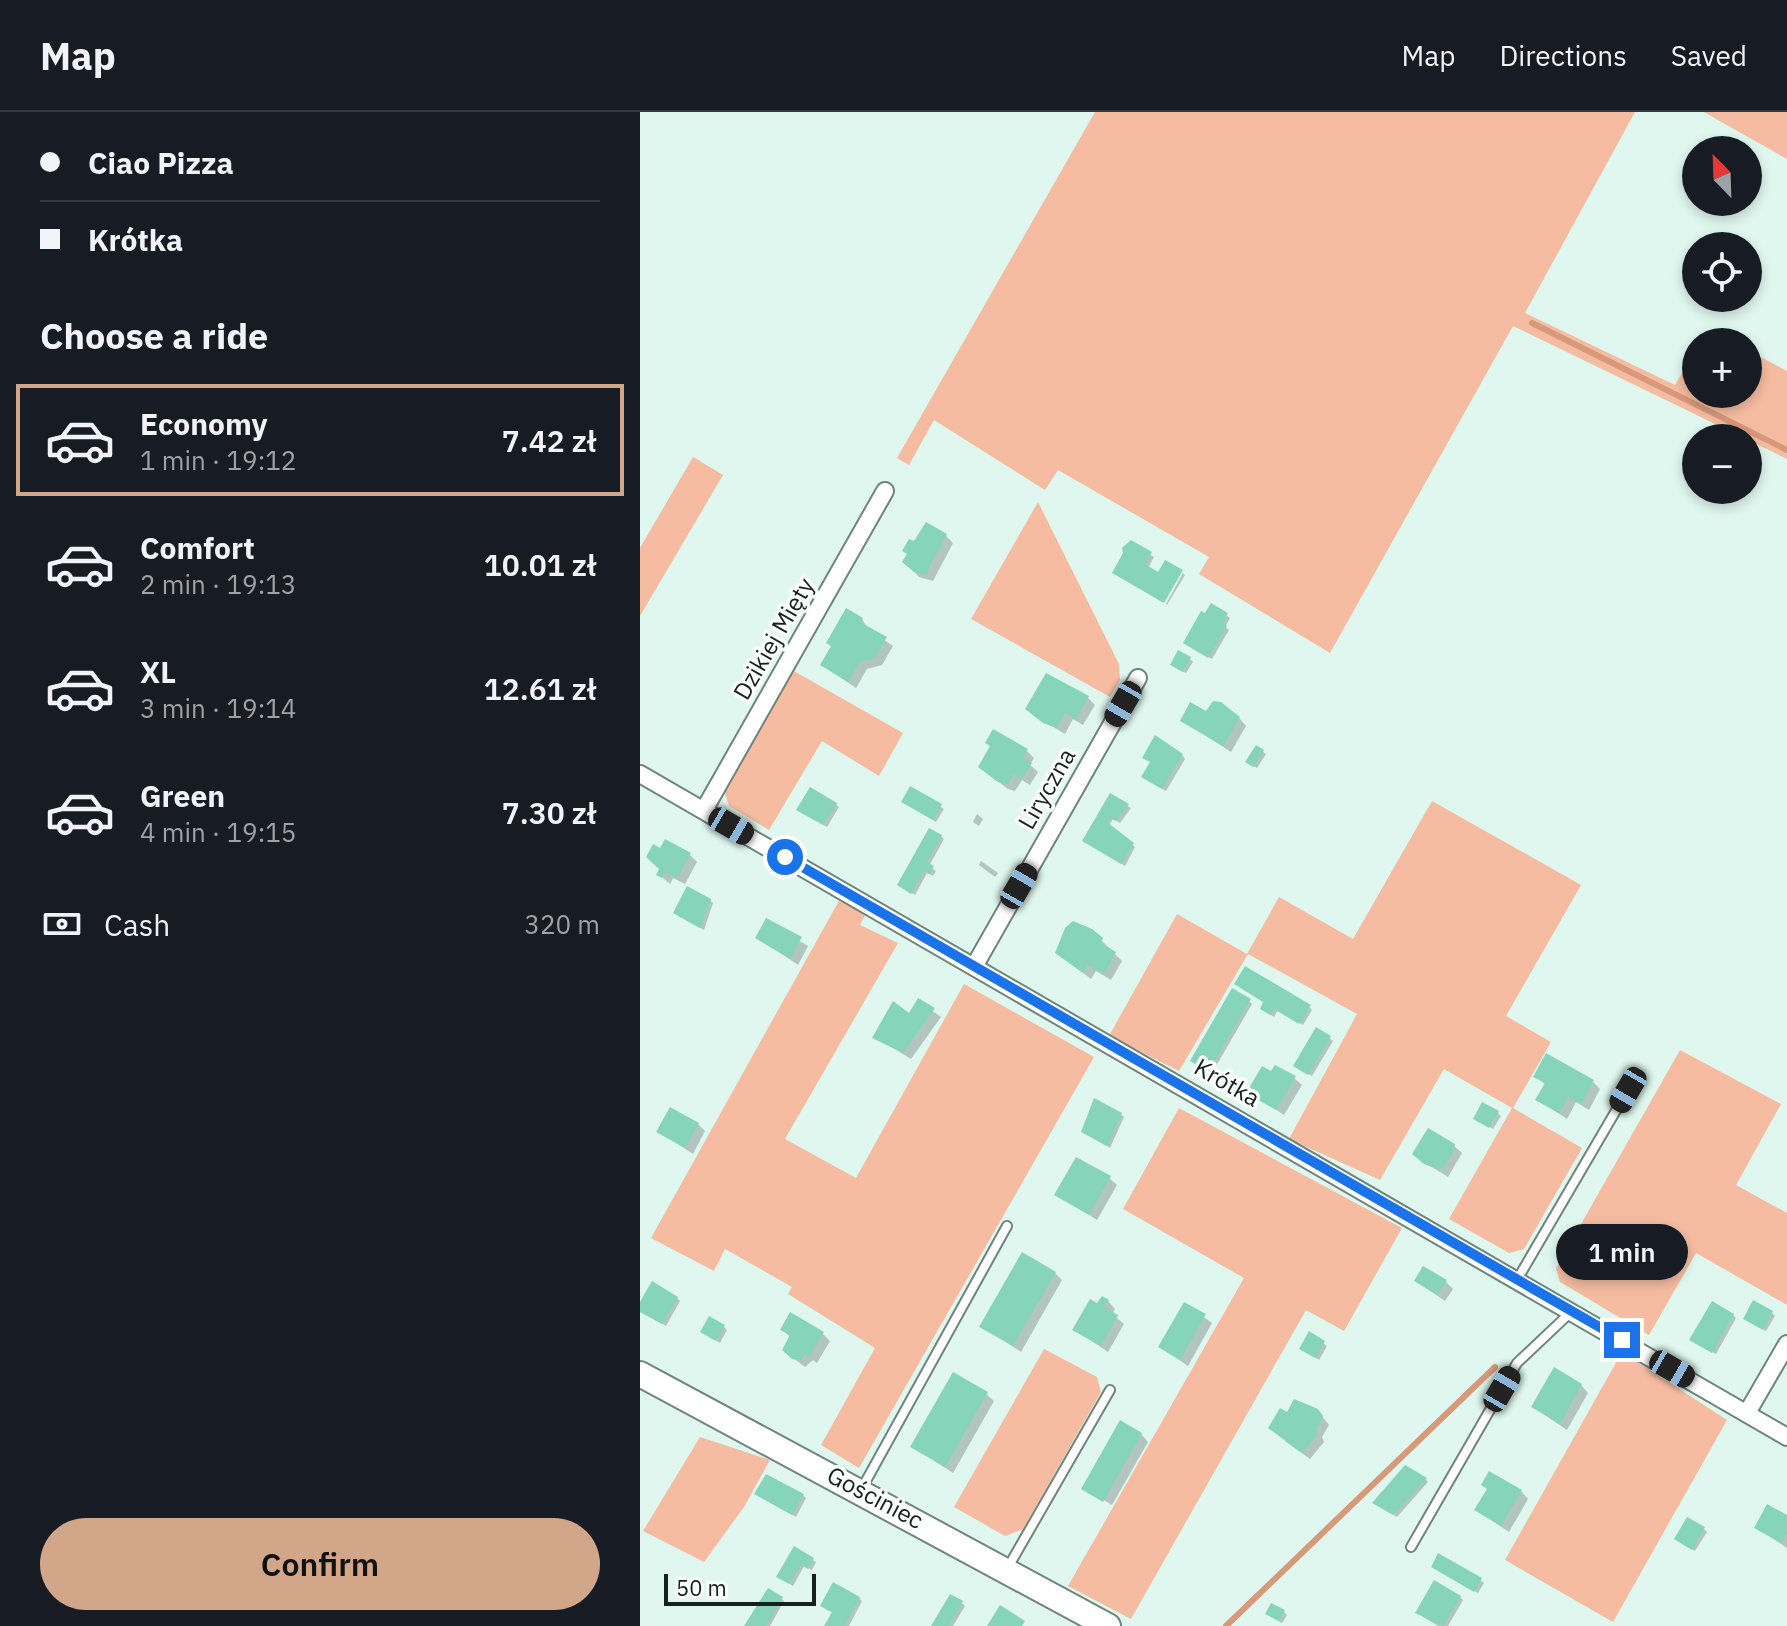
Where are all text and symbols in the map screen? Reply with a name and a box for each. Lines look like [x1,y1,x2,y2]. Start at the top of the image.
text: Map [40,31,116,80]
text: Map [1401,37,1455,74]
text: Directions [1499,37,1627,74]
text: Saved [1671,37,1747,74]
north arrow [1682,136,1762,216]
map controls [1682,136,1762,504]
text: Ciao Pizza [88,143,234,182]
text: Krótka [88,220,183,259]
button: locate [1682,232,1762,312]
text: Choose a ride [40,312,268,359]
button: + [1682,328,1762,408]
icon: car [44,404,116,476]
text: Economy [140,404,268,443]
text: 7.42 zł [502,421,596,460]
button: − [1682,424,1762,504]
text: 1 min · 19:12 [140,443,296,477]
icon: car [44,528,116,600]
text: Comfort [140,528,255,567]
text: 10.01 zł [484,545,596,584]
text: 2 min · 19:13 [140,567,296,601]
street label: Dzikiej Mięty [725,572,821,705]
icon: car [44,652,116,724]
text: XL [140,652,176,691]
text: 12.61 zł [484,669,596,708]
car [1101,677,1145,731]
text: 3 min · 19:14 [140,691,296,725]
street label: Liryczna [1010,742,1082,835]
icon: car [44,776,116,848]
text: Green [140,776,225,815]
text: 7.30 zł [502,793,596,832]
car [704,804,758,848]
text: 4 min · 19:15 [140,815,296,849]
route start [767,839,803,875]
car [997,859,1041,913]
icon: cash [40,902,84,946]
text: Cash [104,905,170,944]
text: 320 m [524,907,600,941]
street label: Krótka [1189,1051,1266,1114]
car [1606,1063,1650,1117]
callout: 1 min [1556,1224,1688,1280]
text: 1 min [1588,1235,1656,1269]
route end [1604,1322,1640,1358]
car [1645,1347,1699,1391]
car [1480,1362,1524,1416]
street label: Gościniec [822,1458,929,1536]
button: Confirm [40,1518,600,1610]
scale bar [664,1570,816,1606]
text: 50 m [676,1573,727,1602]

